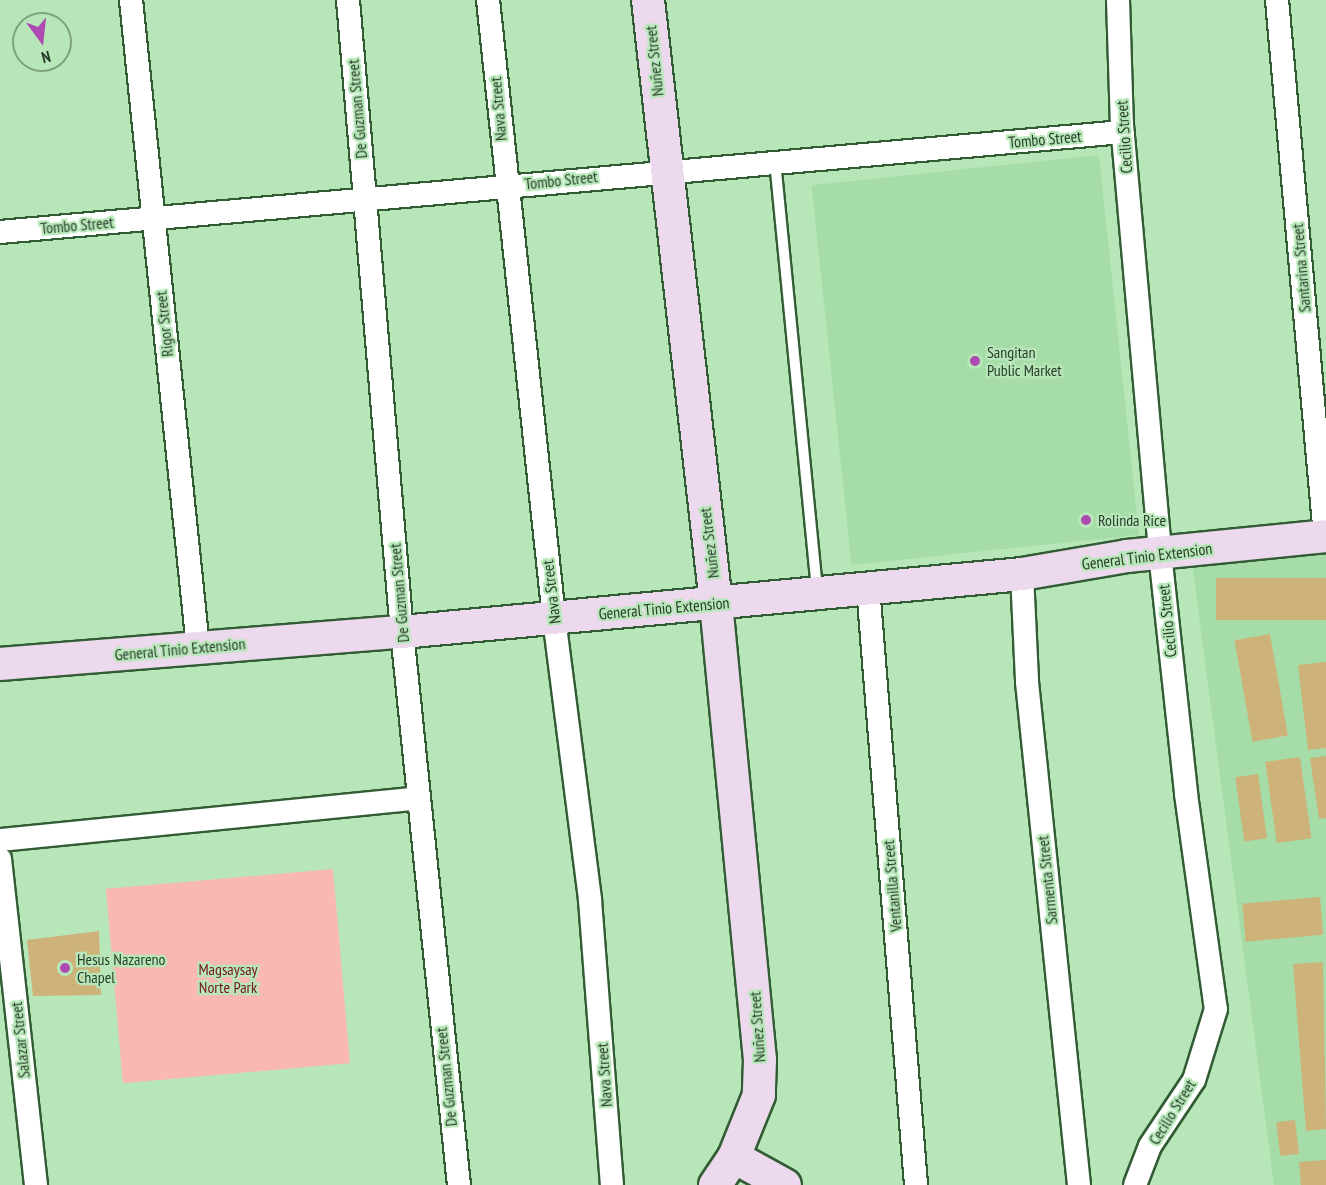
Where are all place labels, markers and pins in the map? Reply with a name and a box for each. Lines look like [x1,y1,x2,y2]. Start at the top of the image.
place label: Sangitan Public Market [987,342,1062,380]
marker: Sangitan Public Market [968,354,982,368]
place label: Rolinda Rice [1098,510,1166,530]
marker: Rolinda Rice [1079,513,1093,527]
place label: Hesus Nazareno Chapel [77,949,165,987]
marker: Hesus Nazareno Chapel [58,961,72,975]

